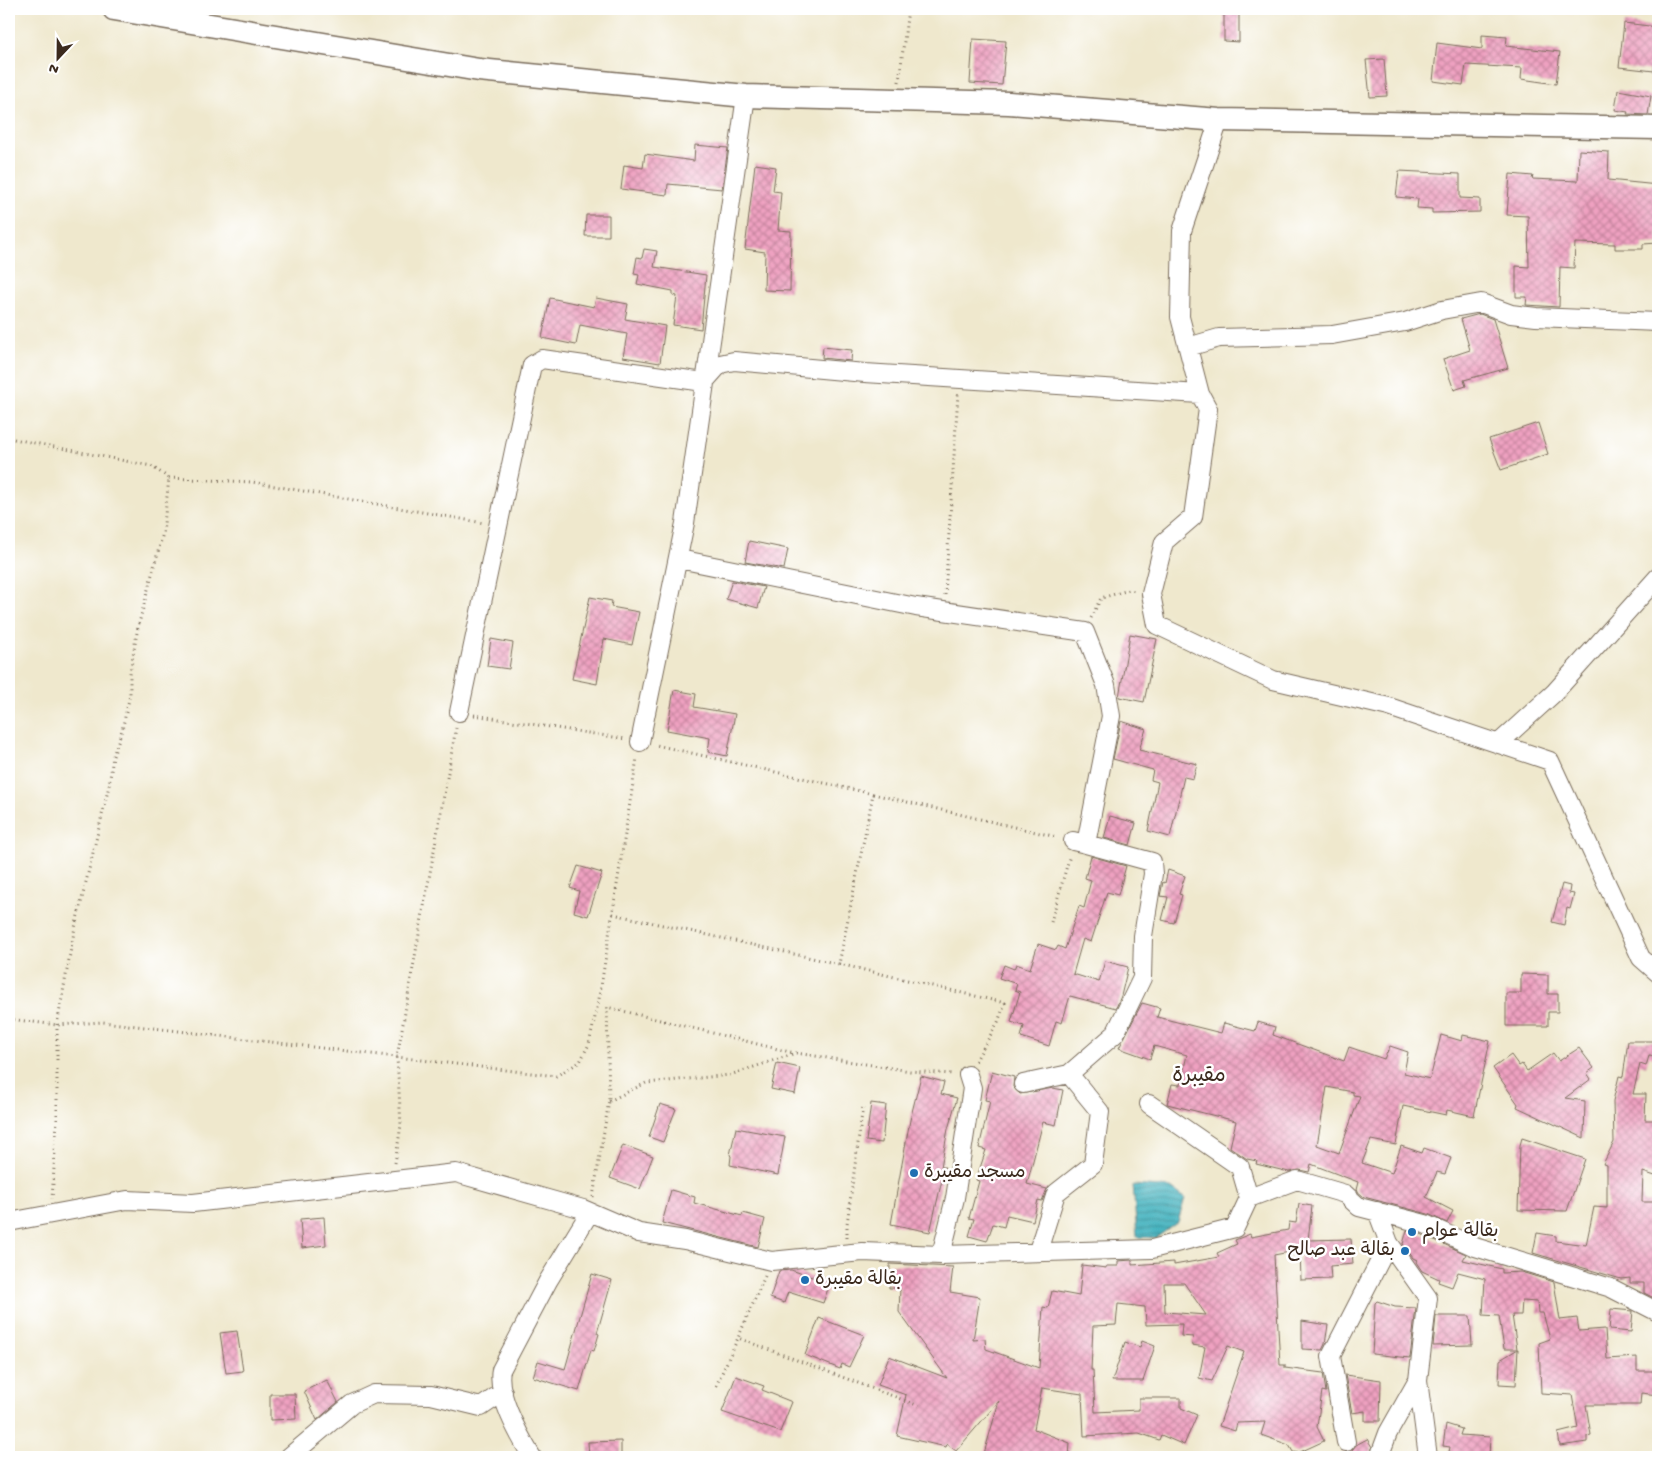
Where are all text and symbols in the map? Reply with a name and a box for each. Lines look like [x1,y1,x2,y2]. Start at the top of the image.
north arrow [32,32,82,82]
text: N [47,58,61,77]
district label: مقيبرة [1172,1065,1226,1090]
place label: مسجد مقيبرة [924,1162,1026,1185]
marker: مسجد مقيبرة [908,1167,920,1179]
place label: بقالة عوام [1422,1221,1498,1244]
marker: بقالة عوام [1406,1226,1418,1238]
place label: بقالة عبد صالح [1288,1240,1395,1263]
marker: بقالة عبد صالح [1399,1245,1411,1257]
place label: بقالة مقيبرة [815,1269,902,1292]
marker: بقالة مقيبرة [799,1274,811,1286]

